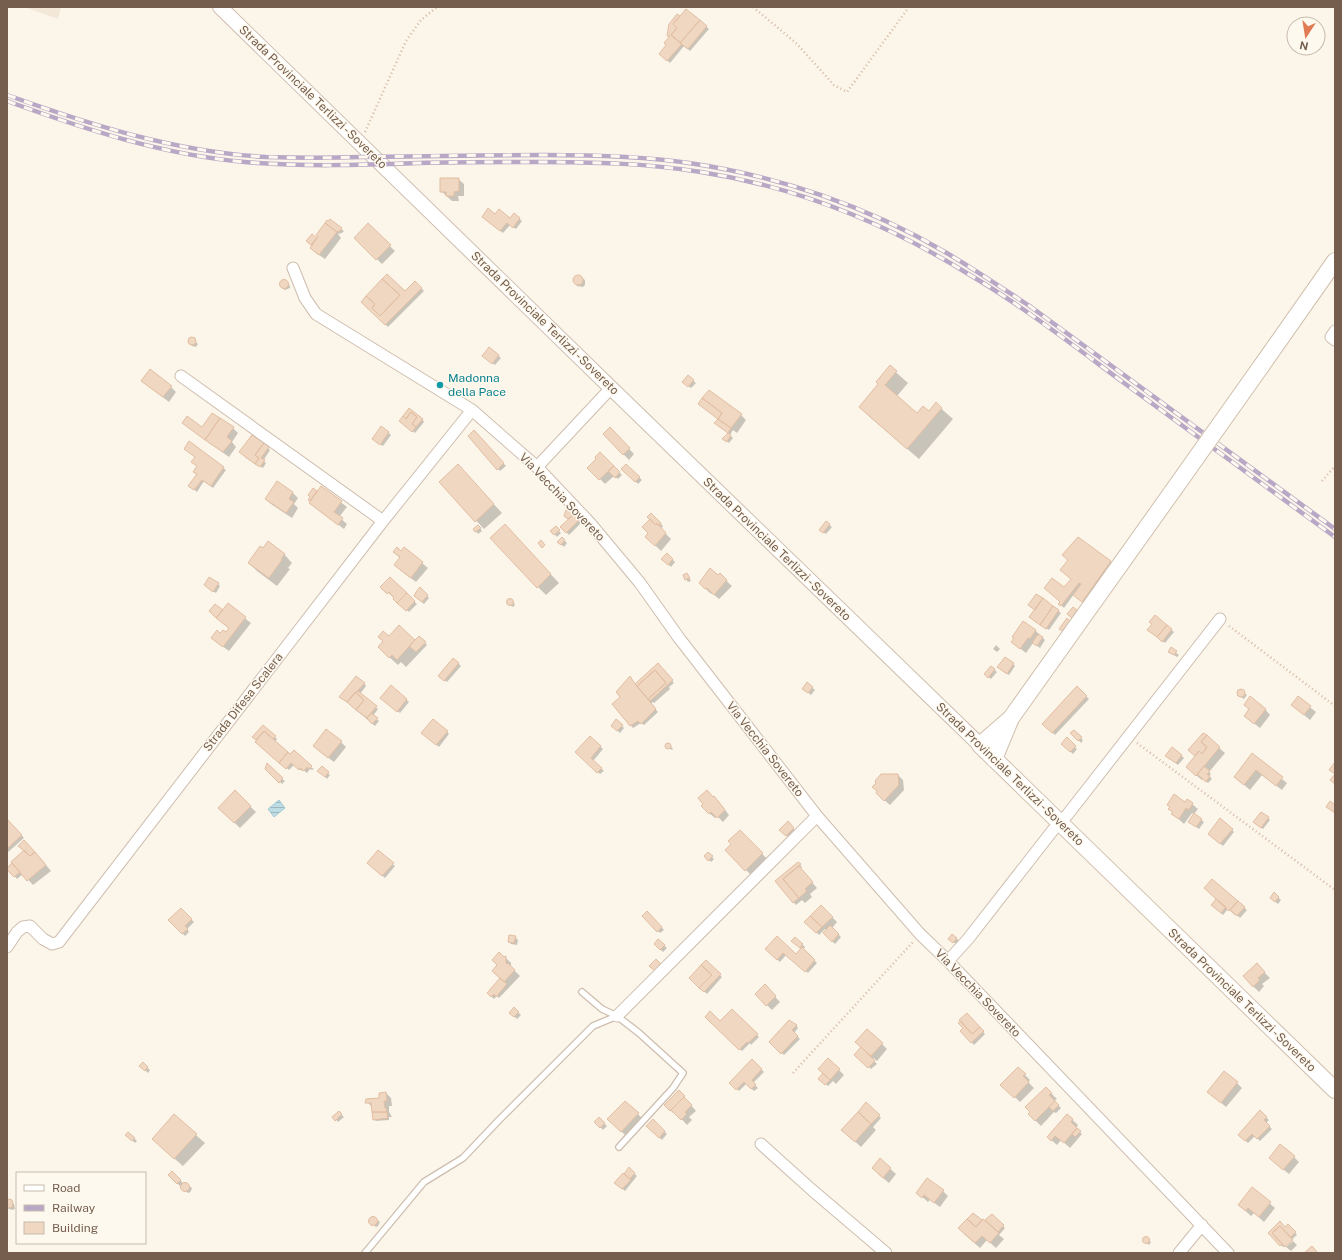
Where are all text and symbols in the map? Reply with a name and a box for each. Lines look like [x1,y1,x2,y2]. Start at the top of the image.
north arrow [1286,16,1326,56]
street label: Strada Provinciale Terlizzi - Sovereto [236,22,390,172]
text: N [1298,39,1309,53]
street label: Strada Provinciale Terlizzi - Sovereto [468,248,622,398]
place label: Madonna della Pace [448,371,506,399]
marker: Madonna della Pace [435,380,445,390]
street label: Via Vecchia Sovereto [516,450,608,544]
street label: Strada Provinciale Terlizzi - Sovereto [700,474,854,624]
street label: Strada Difesa Scalera [200,650,286,754]
street label: Via Vecchia Sovereto [724,699,807,800]
street label: Strada Provinciale Terlizzi - Sovereto [933,699,1087,849]
street label: Strada Provinciale Terlizzi - Sovereto [1165,925,1319,1075]
street label: Via Vecchia Sovereto [932,946,1024,1040]
legend [16,1172,146,1244]
text: Road [52,1181,80,1195]
text: Railway [52,1201,96,1215]
text: Building [52,1221,98,1235]

